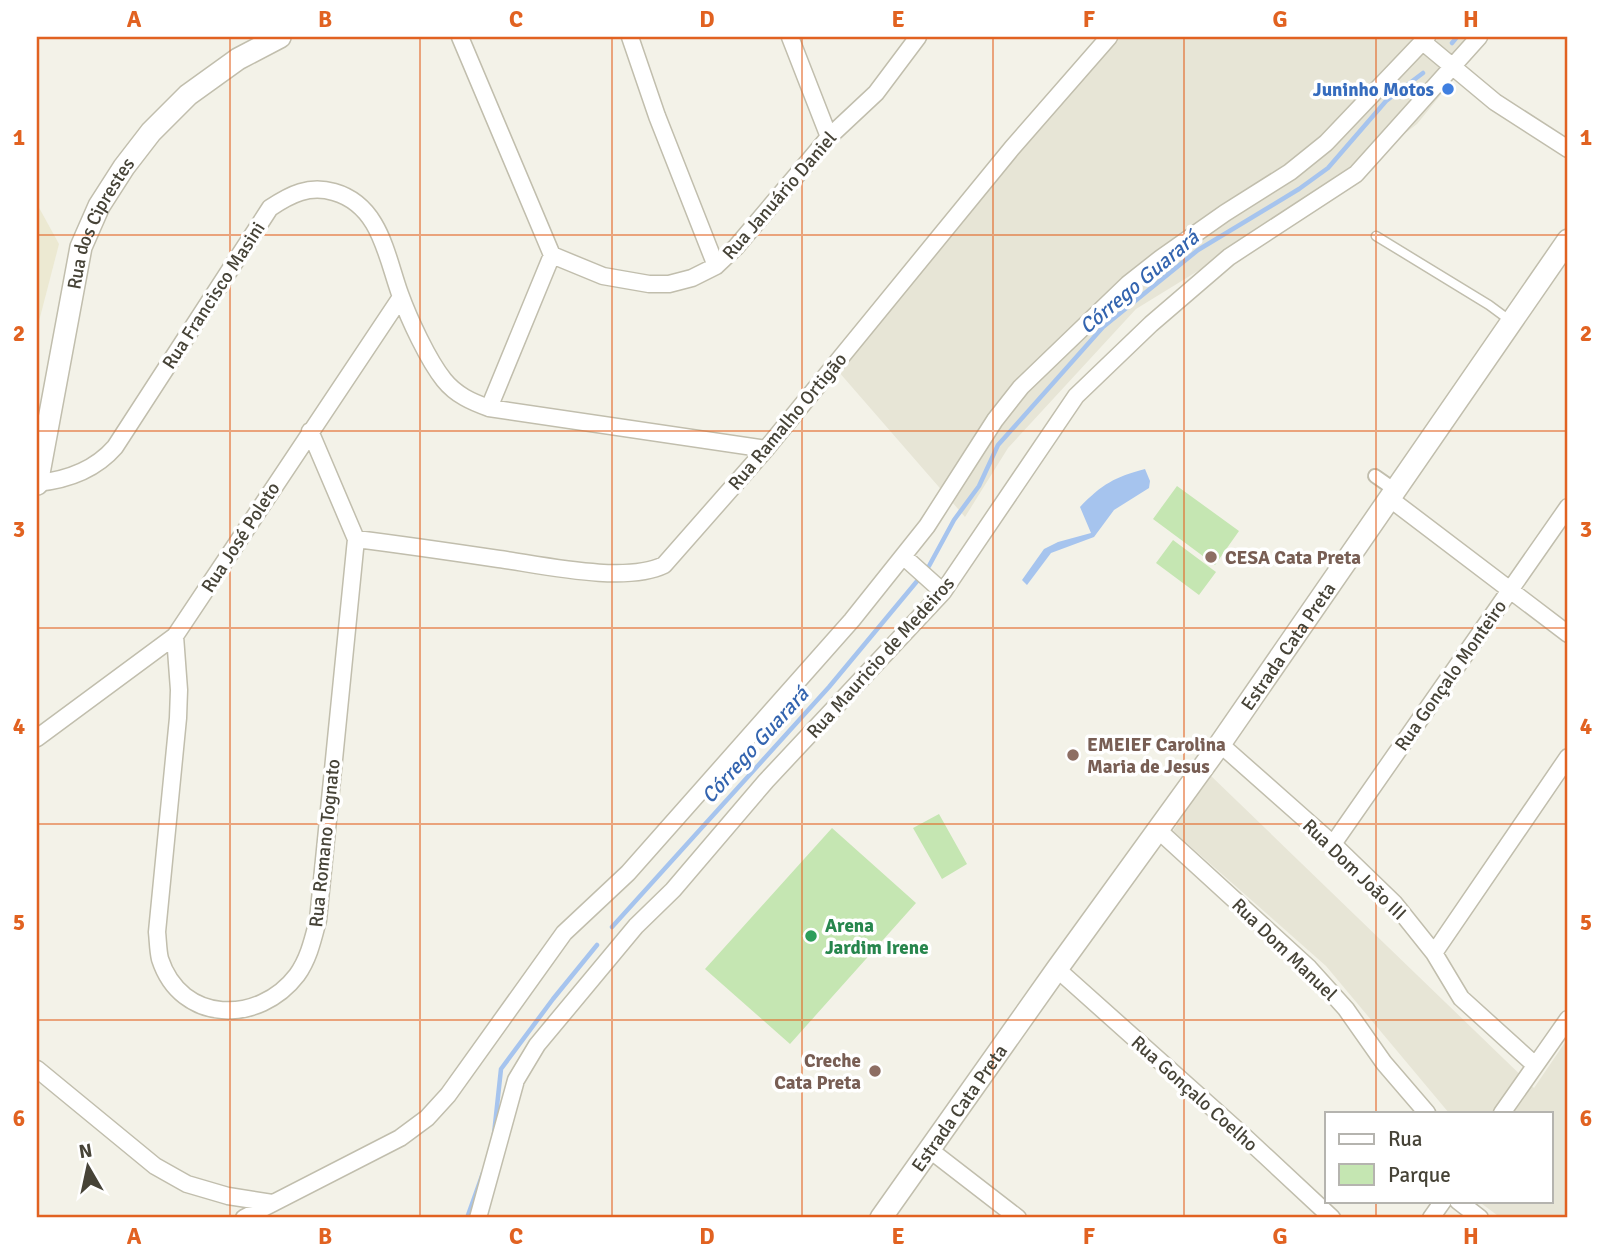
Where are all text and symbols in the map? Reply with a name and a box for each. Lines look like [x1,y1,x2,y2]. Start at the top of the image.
text: A [127,5,142,34]
text: B [318,5,332,34]
text: C [509,5,523,34]
text: D [699,5,715,34]
text: E [891,5,905,34]
text: F [1083,5,1095,34]
text: G [1272,5,1288,34]
text: H [1463,5,1479,34]
place label: Juninho Motos [1313,78,1434,102]
marker: Juninho Motos [1440,81,1456,97]
text: 1 [13,123,25,152]
text: 1 [1580,123,1592,152]
street label: Rua Januário Daniel [718,127,842,265]
street label: Rua dos Ciprestes [62,153,140,291]
street label: Rua Francisco Masini [157,217,270,374]
water label: Córrego Guarará [1074,224,1205,339]
text: 2 [13,319,25,348]
text: 2 [1580,319,1592,348]
street label: Rua Ramalho Ortigão [723,348,852,495]
street label: Rua José Poleto [196,478,286,597]
text: 3 [13,515,25,544]
text: 3 [1580,515,1592,544]
place label: CESA Cata Preta [1225,546,1361,570]
marker: CESA Cata Preta [1203,549,1219,565]
street label: Rua Mauricio de Medeiros [802,572,960,744]
street label: Estrada Cata Preta [1236,578,1341,715]
street label: Rua Gonçalo Monteiro [1390,595,1512,756]
water label: Córrego Guarará [696,680,815,809]
text: 4 [13,712,25,741]
text: 4 [1580,712,1592,741]
place label: EMEIEF Carolina Maria de Jesus [1087,733,1226,779]
marker: EMEIEF Carolina Maria de Jesus [1065,747,1081,763]
street label: Rua Romano Tognato [304,758,346,929]
street label: Rua Dom João III [1297,814,1411,925]
street label: Rua Dom Manuel [1227,893,1342,1006]
text: 5 [13,908,25,937]
text: 5 [1580,908,1592,937]
place label: Arena Jardim Irene [825,914,929,960]
marker: Arena Jardim Irene [803,928,819,944]
street label: Rua Gonçalo Coelho [1126,1031,1263,1157]
street label: Estrada Cata Preta [907,1040,1013,1177]
place label: Creche Cata Preta [774,1049,861,1095]
marker: Creche Cata Preta [867,1063,883,1079]
text: 6 [13,1104,25,1133]
text: 6 [1580,1104,1592,1133]
legend [1325,1112,1552,1202]
text: Rua [1388,1126,1422,1152]
north arrow [52,1132,122,1202]
text: N [77,1138,94,1164]
text: Parque [1388,1162,1451,1188]
text: A [127,1222,142,1251]
text: B [318,1222,332,1251]
text: C [509,1222,523,1251]
text: D [699,1222,715,1251]
text: E [891,1222,905,1251]
text: F [1083,1222,1095,1251]
text: G [1272,1222,1288,1251]
text: H [1463,1222,1479,1251]

